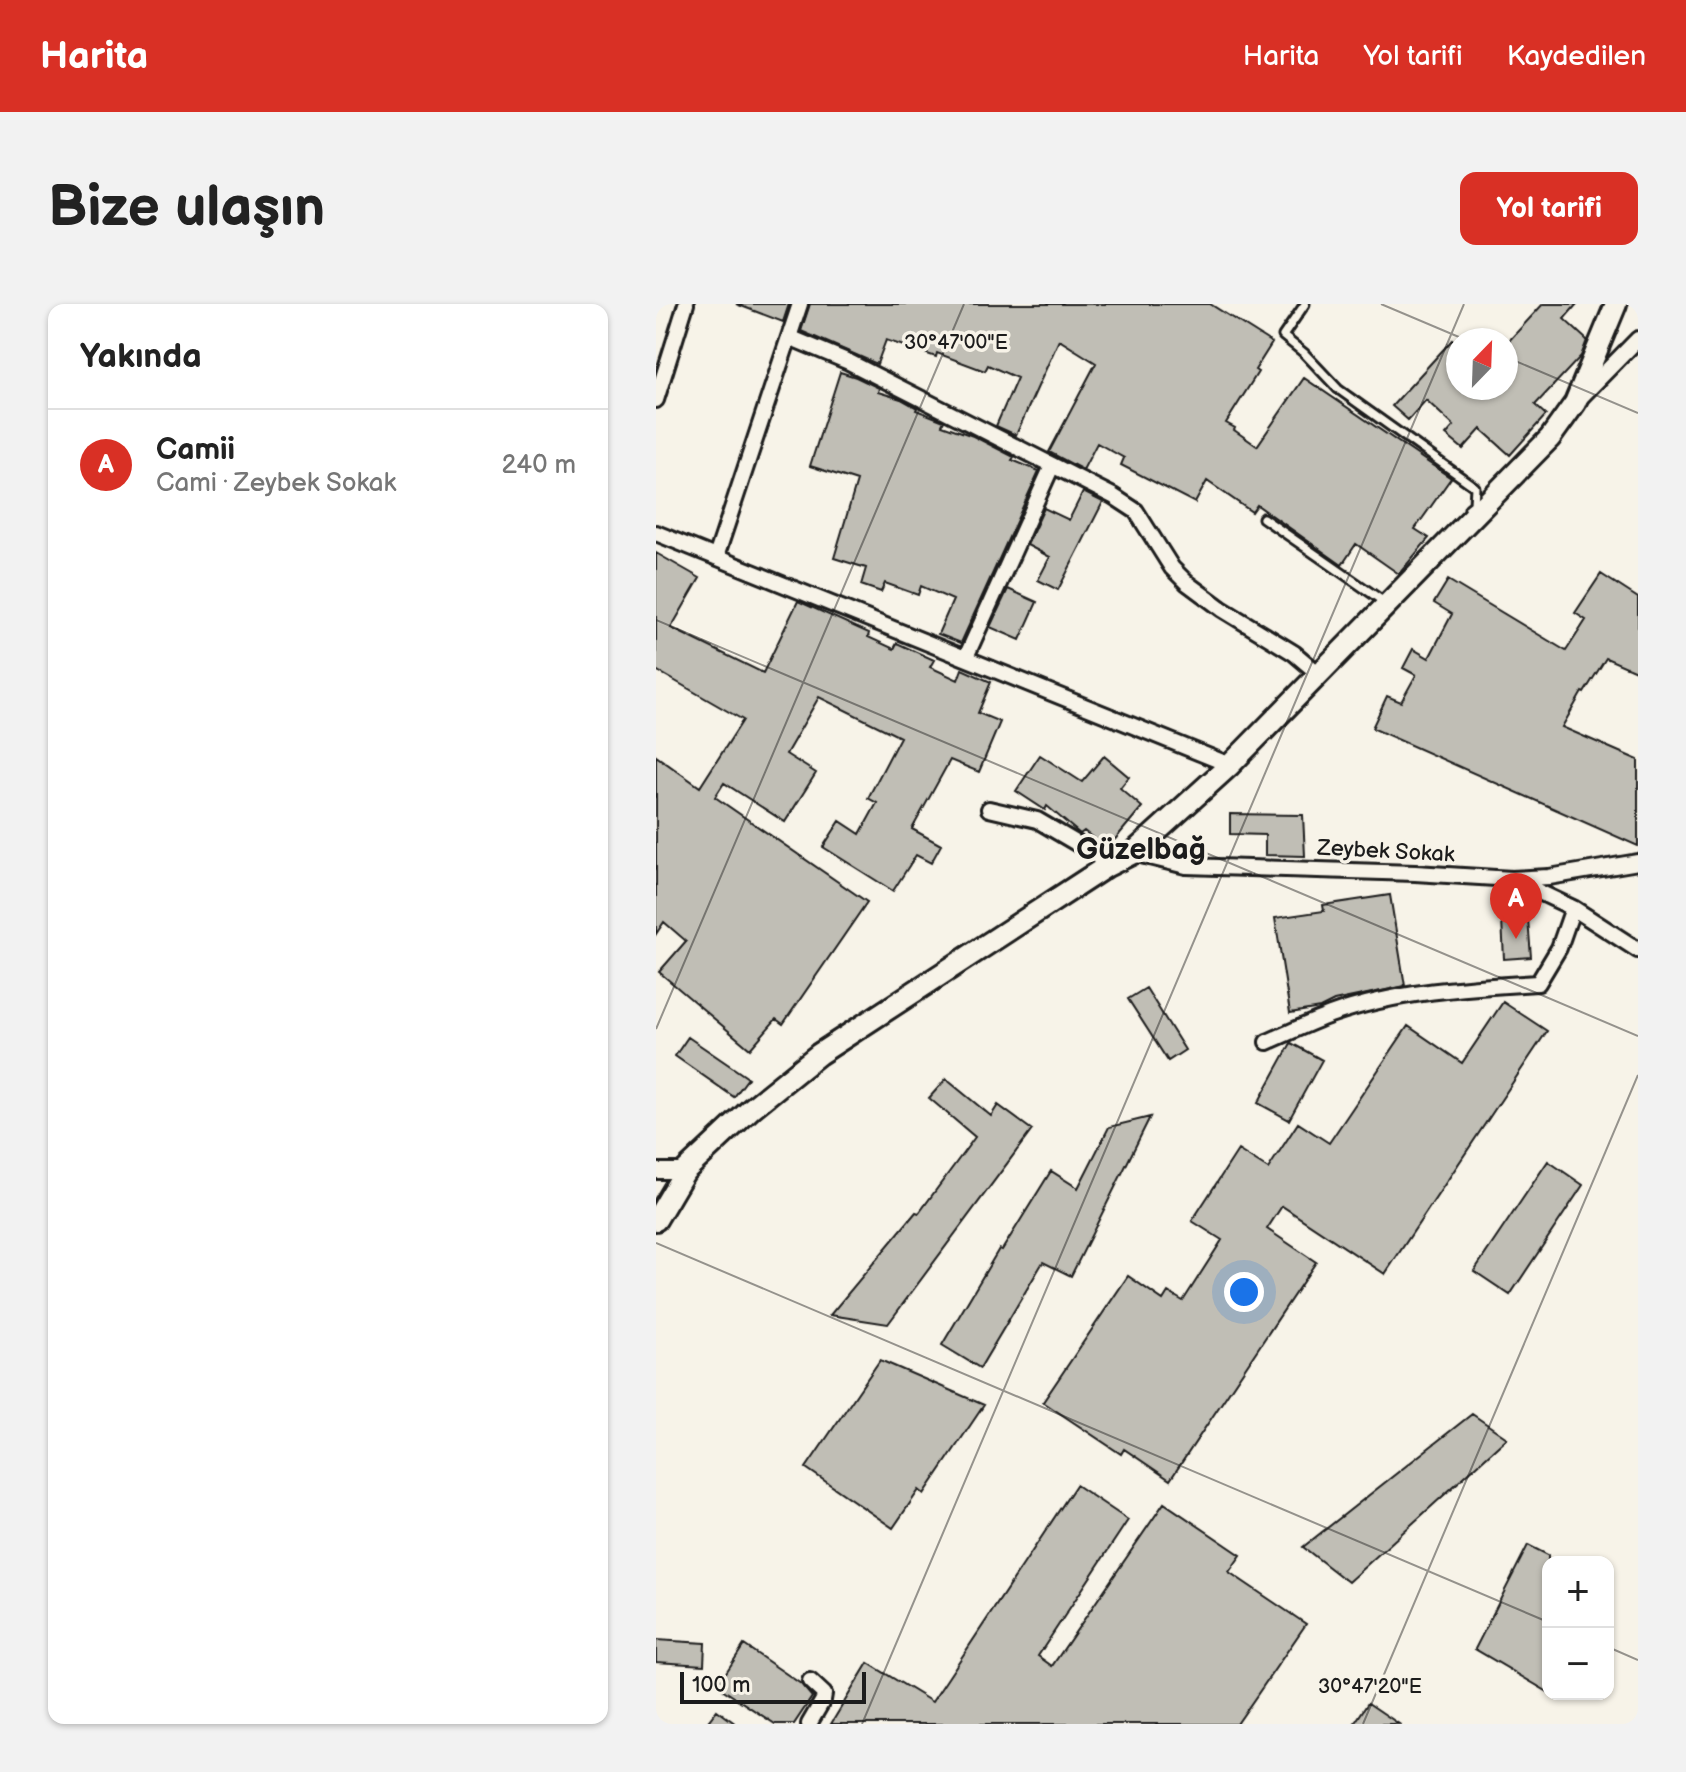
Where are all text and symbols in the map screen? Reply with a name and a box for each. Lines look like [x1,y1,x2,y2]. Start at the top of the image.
text: Harita [40,34,148,79]
text: Harita [1243,40,1319,73]
text: Yol tarifi [1363,40,1463,73]
text: Kaydedilen [1507,40,1646,73]
button: Yol tarifi [1460,172,1638,245]
text: Bize ulaşın [48,175,325,242]
north arrow [1446,328,1518,400]
text: 30°47'00"E [904,331,1008,355]
text: Yakında [80,336,202,377]
text: Camii [156,432,235,468]
text: A [98,450,114,481]
text: 240 m [501,450,576,481]
text: Cami · Zeybek Sokak [156,468,396,499]
district label: Güzelbağ [1076,832,1206,868]
street label: Zeybek Sokak [1316,834,1455,869]
pin: A [1490,873,1542,939]
your location [1224,1272,1264,1312]
map controls [1542,1556,1614,1700]
button: + [1542,1556,1614,1628]
button: − [1542,1628,1614,1700]
scale bar [680,1668,866,1704]
text: 100 m [692,1672,751,1699]
text: 30°47'20"E [1318,1675,1422,1699]

